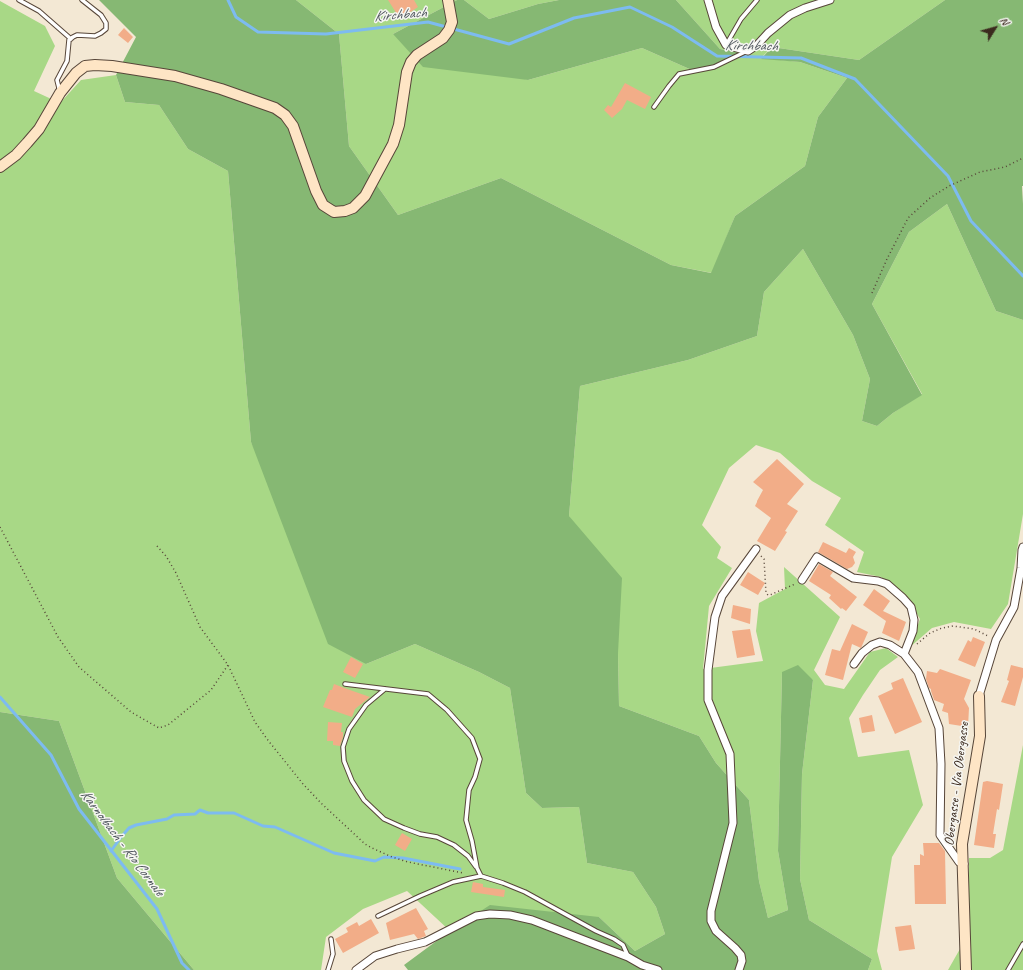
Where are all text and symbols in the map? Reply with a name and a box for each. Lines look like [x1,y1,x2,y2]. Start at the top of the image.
water label: Kirchbach [373,4,427,26]
north arrow [975,8,1015,48]
text: N [997,14,1012,28]
water label: Kirchbach [725,37,777,55]
street label: Obergasse - Via Obergasse [941,721,973,847]
water label: Karnolbach - Rio Cornale [76,786,168,900]

